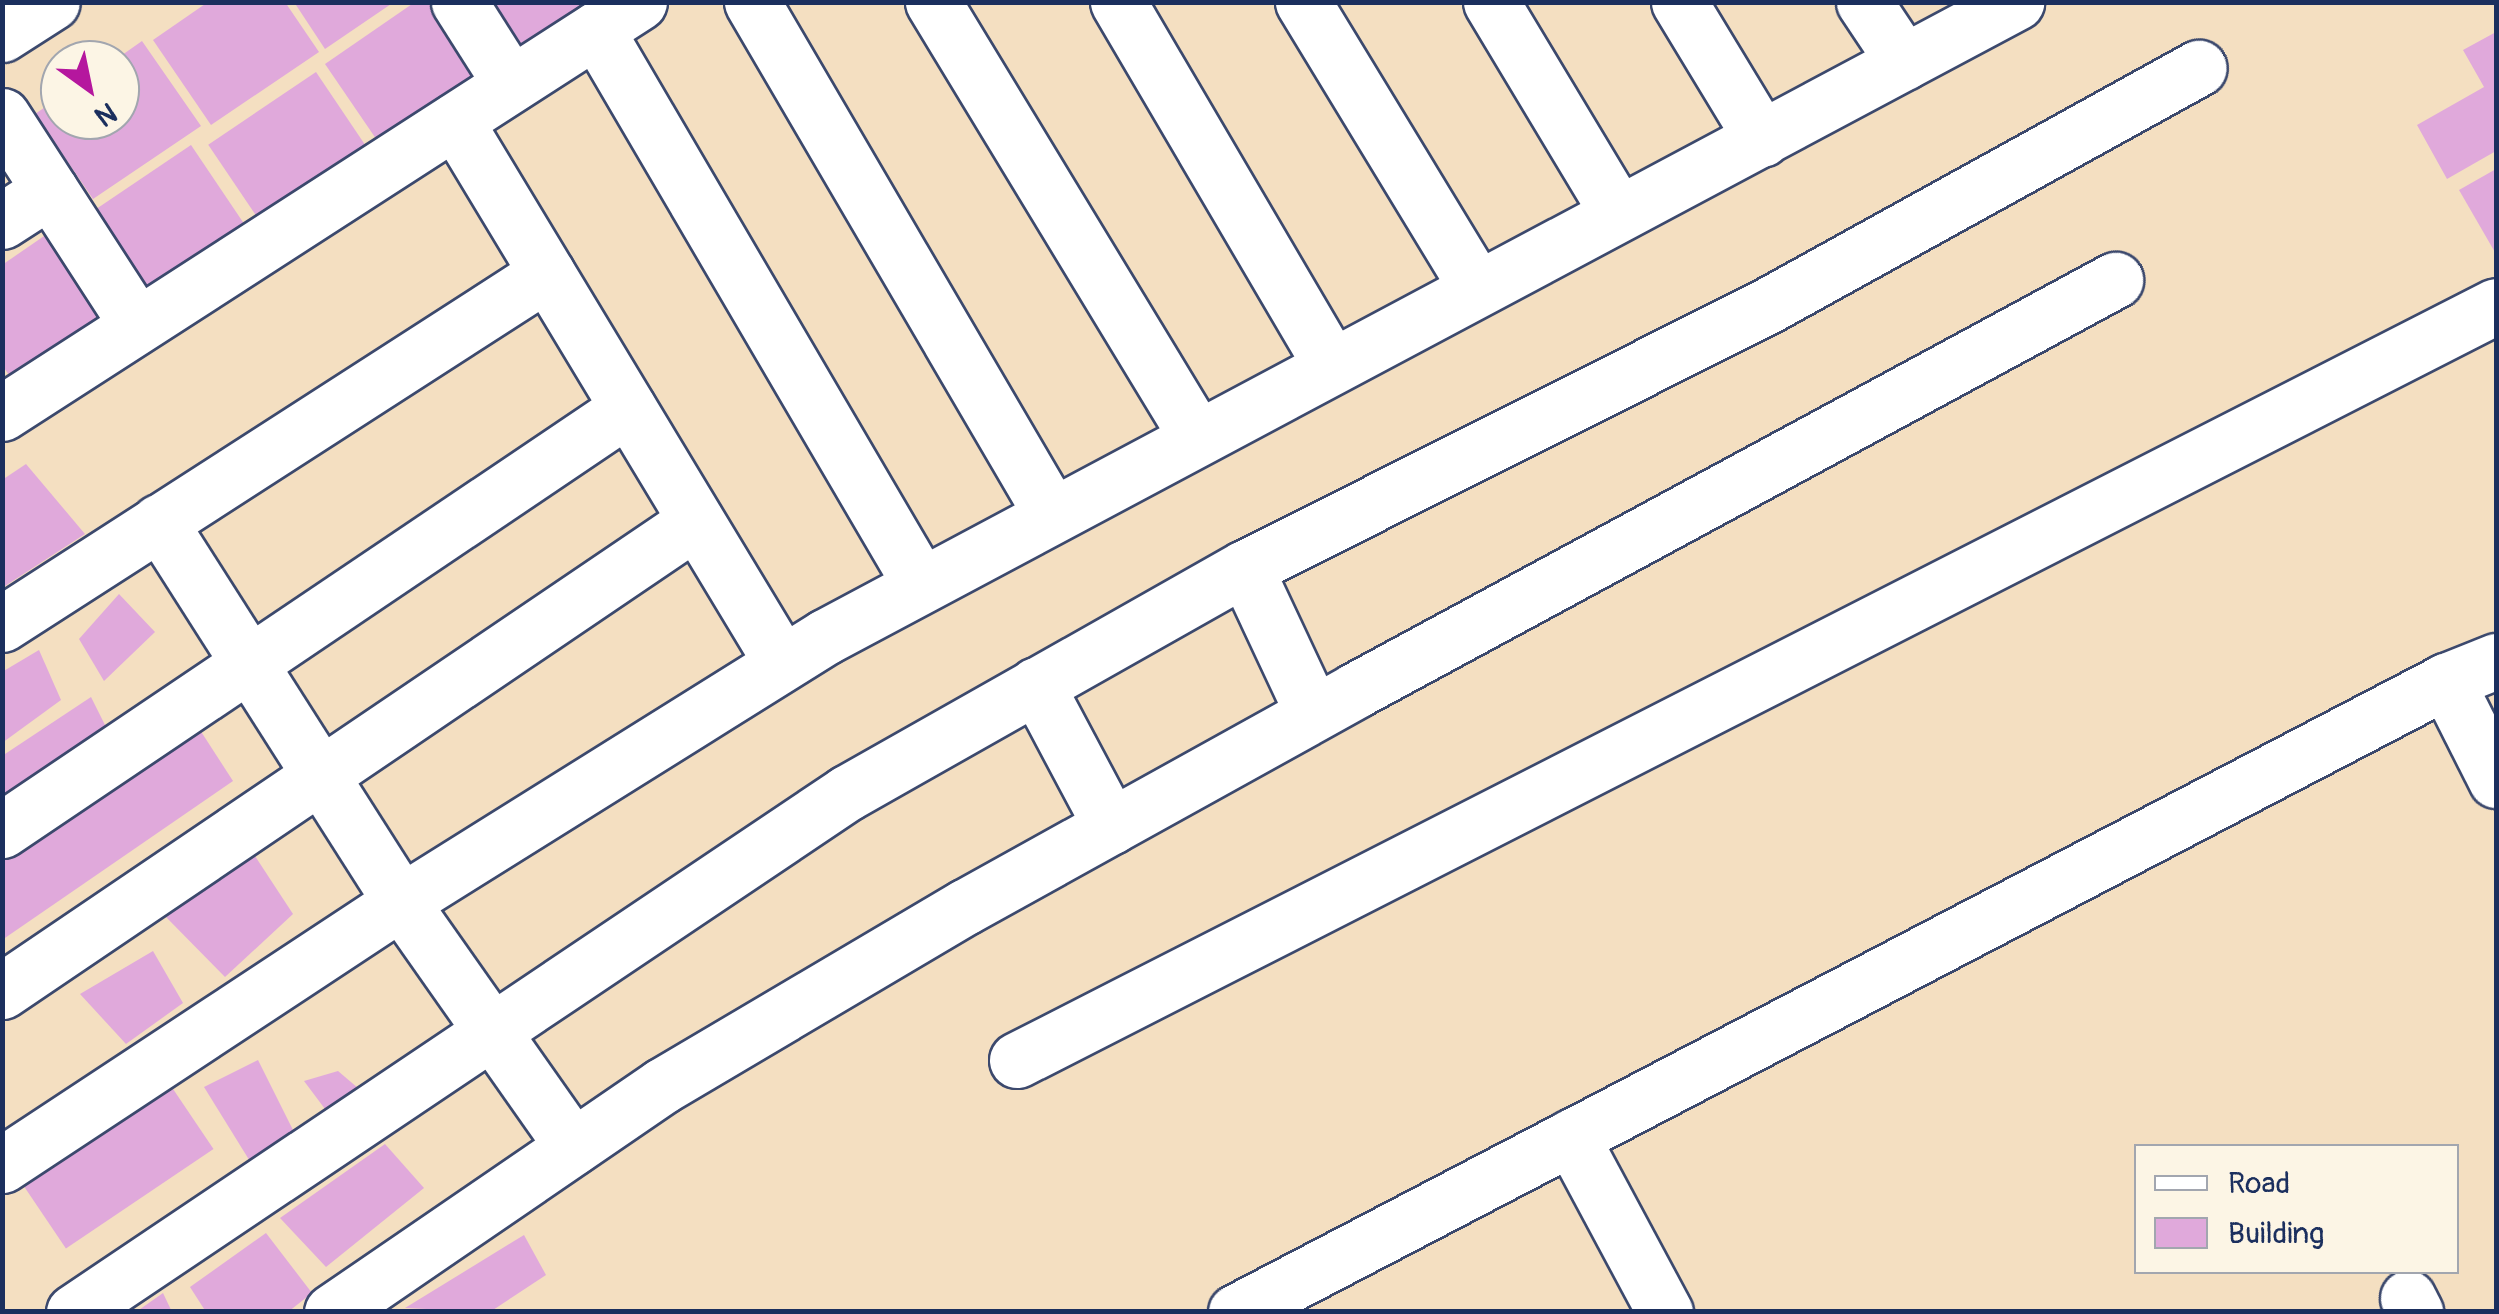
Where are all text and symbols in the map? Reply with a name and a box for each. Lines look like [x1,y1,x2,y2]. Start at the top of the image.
north arrow [40,40,140,140]
text: N [88,94,123,134]
legend [2134,1144,2459,1274]
text: Road [2228,1165,2290,1202]
text: Building [2228,1215,2324,1252]

